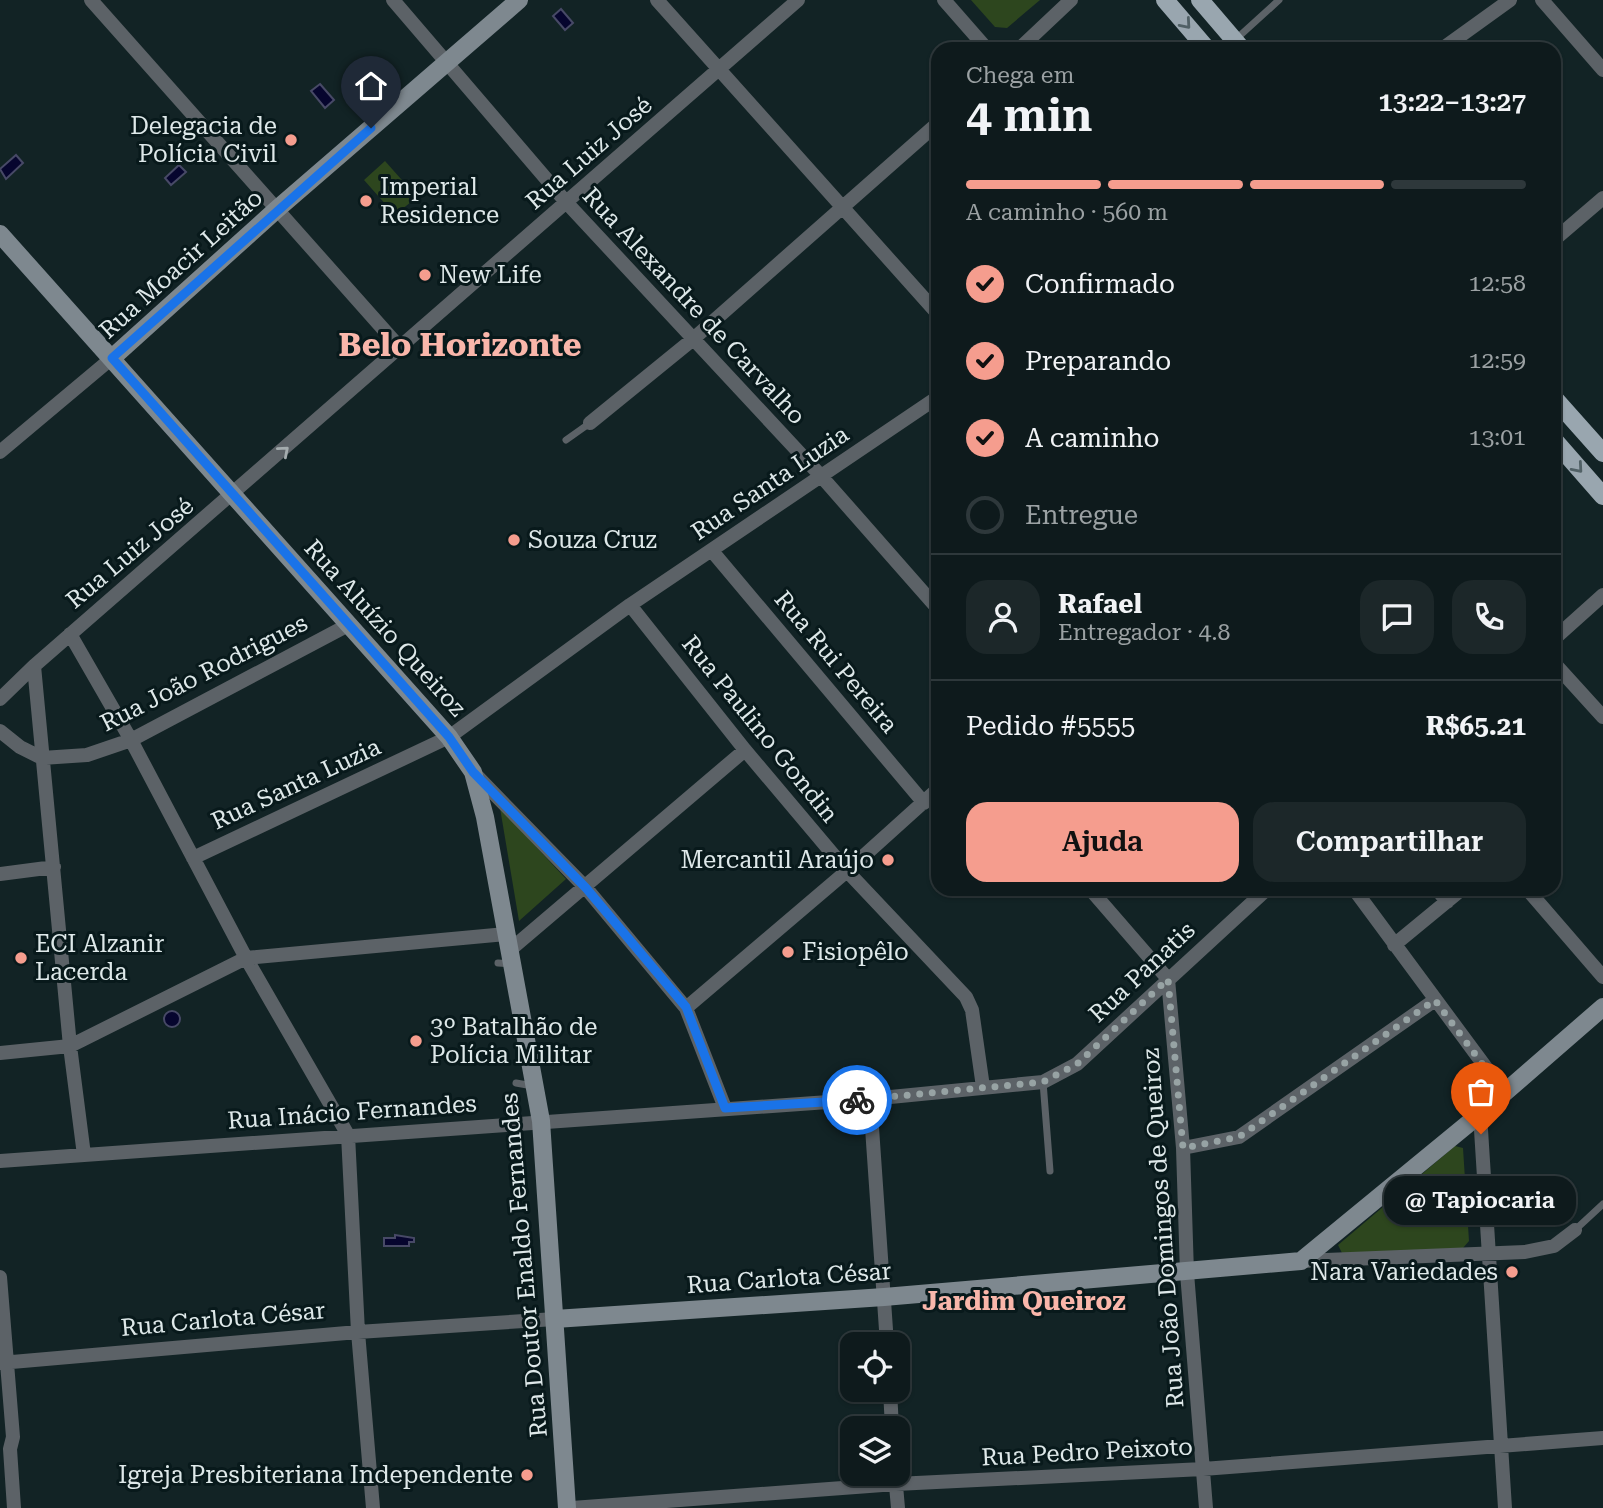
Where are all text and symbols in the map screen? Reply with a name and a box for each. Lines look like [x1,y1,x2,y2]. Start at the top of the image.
one-way arrow [1178,16,1190,29]
pin [341,56,401,128]
text: Chega em [966,62,1074,89]
icon: home [352,67,390,105]
text: 13:22–13:27 [1378,87,1526,117]
text: 4 min [966,88,1093,142]
street label: Rua Luiz José [520,91,658,215]
place label: Delegacia de Polícia Civil [130,112,277,168]
marker: Delegacia de Polícia Civil [283,132,299,148]
place label: Imperial Residence [380,173,499,229]
street label: Rua Alexandre de Carvalho [577,182,811,430]
street label: Rua Moacir Leitão [94,184,268,344]
marker: Imperial Residence [358,193,374,209]
text: A caminho · 560 m [966,199,1168,226]
place label: New Life [439,261,542,289]
icon: check [966,265,1004,303]
marker: New Life [417,267,433,283]
text: Confirmado [1025,269,1175,299]
text: 12:58 [1469,270,1526,297]
district label: Belo Horizonte [338,326,582,364]
icon: check [966,342,1004,380]
text: Preparando [1025,346,1171,376]
text: 12:59 [1469,347,1526,374]
icon: check [966,419,1004,457]
street label: Rua Santa Luzia [686,420,854,546]
text: A caminho [1025,423,1160,453]
text: 13:01 [1469,424,1526,451]
one-way arrow [276,447,289,459]
one-way arrow [1570,460,1583,473]
street label: Rua Luiz José [61,492,199,614]
text: Entregue [1025,500,1138,530]
place label: Souza Cruz [528,526,657,554]
marker: Souza Cruz [506,532,522,548]
street label: Rua Aluízio Queiroz [298,534,472,722]
button: person [966,580,1040,654]
button: chat [1360,580,1434,654]
button: phone [1452,580,1526,654]
street label: Rua Rui Pereira [769,585,903,739]
text: Rafael [1058,589,1142,619]
street label: Rua João Rodrigues [96,609,312,737]
text: Entregador · 4.8 [1058,619,1230,646]
street label: Rua Paulino Gondin [676,630,844,828]
text: Pedido #5555 [966,711,1135,741]
text: R$65.21 [1426,711,1526,741]
street label: Rua Santa Luzia [207,733,385,835]
button: Ajuda [966,802,1239,882]
button: Compartilhar [1253,802,1526,882]
place label: Mercantil Araújo [680,846,874,874]
marker: Mercantil Araújo [880,852,896,868]
street label: Rua Panatis [1083,916,1201,1028]
place label: ECI Alzanir Lacerda [35,930,164,986]
place label: Fisiopêlo [802,938,909,966]
marker: Fisiopêlo [780,944,796,960]
marker: ECI Alzanir Lacerda [13,950,29,966]
place label: 3º Batalhão de Polícia Militar [430,1013,597,1069]
marker: 3º Batalhão de Polícia Militar [408,1033,424,1049]
street label: Rua João Domingos de Queiroz [1136,1047,1190,1409]
pin [1451,1062,1511,1134]
courier [822,1065,892,1135]
icon: bag [1462,1073,1500,1111]
icon: bike [838,1081,876,1119]
street label: Rua Inácio Fernandes [226,1089,478,1135]
street label: Rua Doutor Enaldo Fernandes [495,1092,553,1438]
callout: @ Tapiocaria [1385,1176,1577,1225]
text: @ Tapiocaria [1405,1187,1555,1214]
street label: Rua Carlota César [686,1257,892,1299]
place label: Nara Variedades [1310,1258,1498,1286]
marker: Nara Variedades [1504,1264,1520,1280]
district label: Jardim Queiroz [922,1286,1126,1316]
street label: Rua Carlota César [120,1296,326,1342]
map controls [840,1332,910,1486]
button: locate [840,1332,910,1402]
button: layers [840,1416,910,1486]
street label: Rua Pedro Peixoto [981,1432,1193,1472]
place label: Igreja Presbiteriana Independente [118,1461,513,1489]
marker: Igreja Presbiteriana Independente [519,1467,535,1483]

